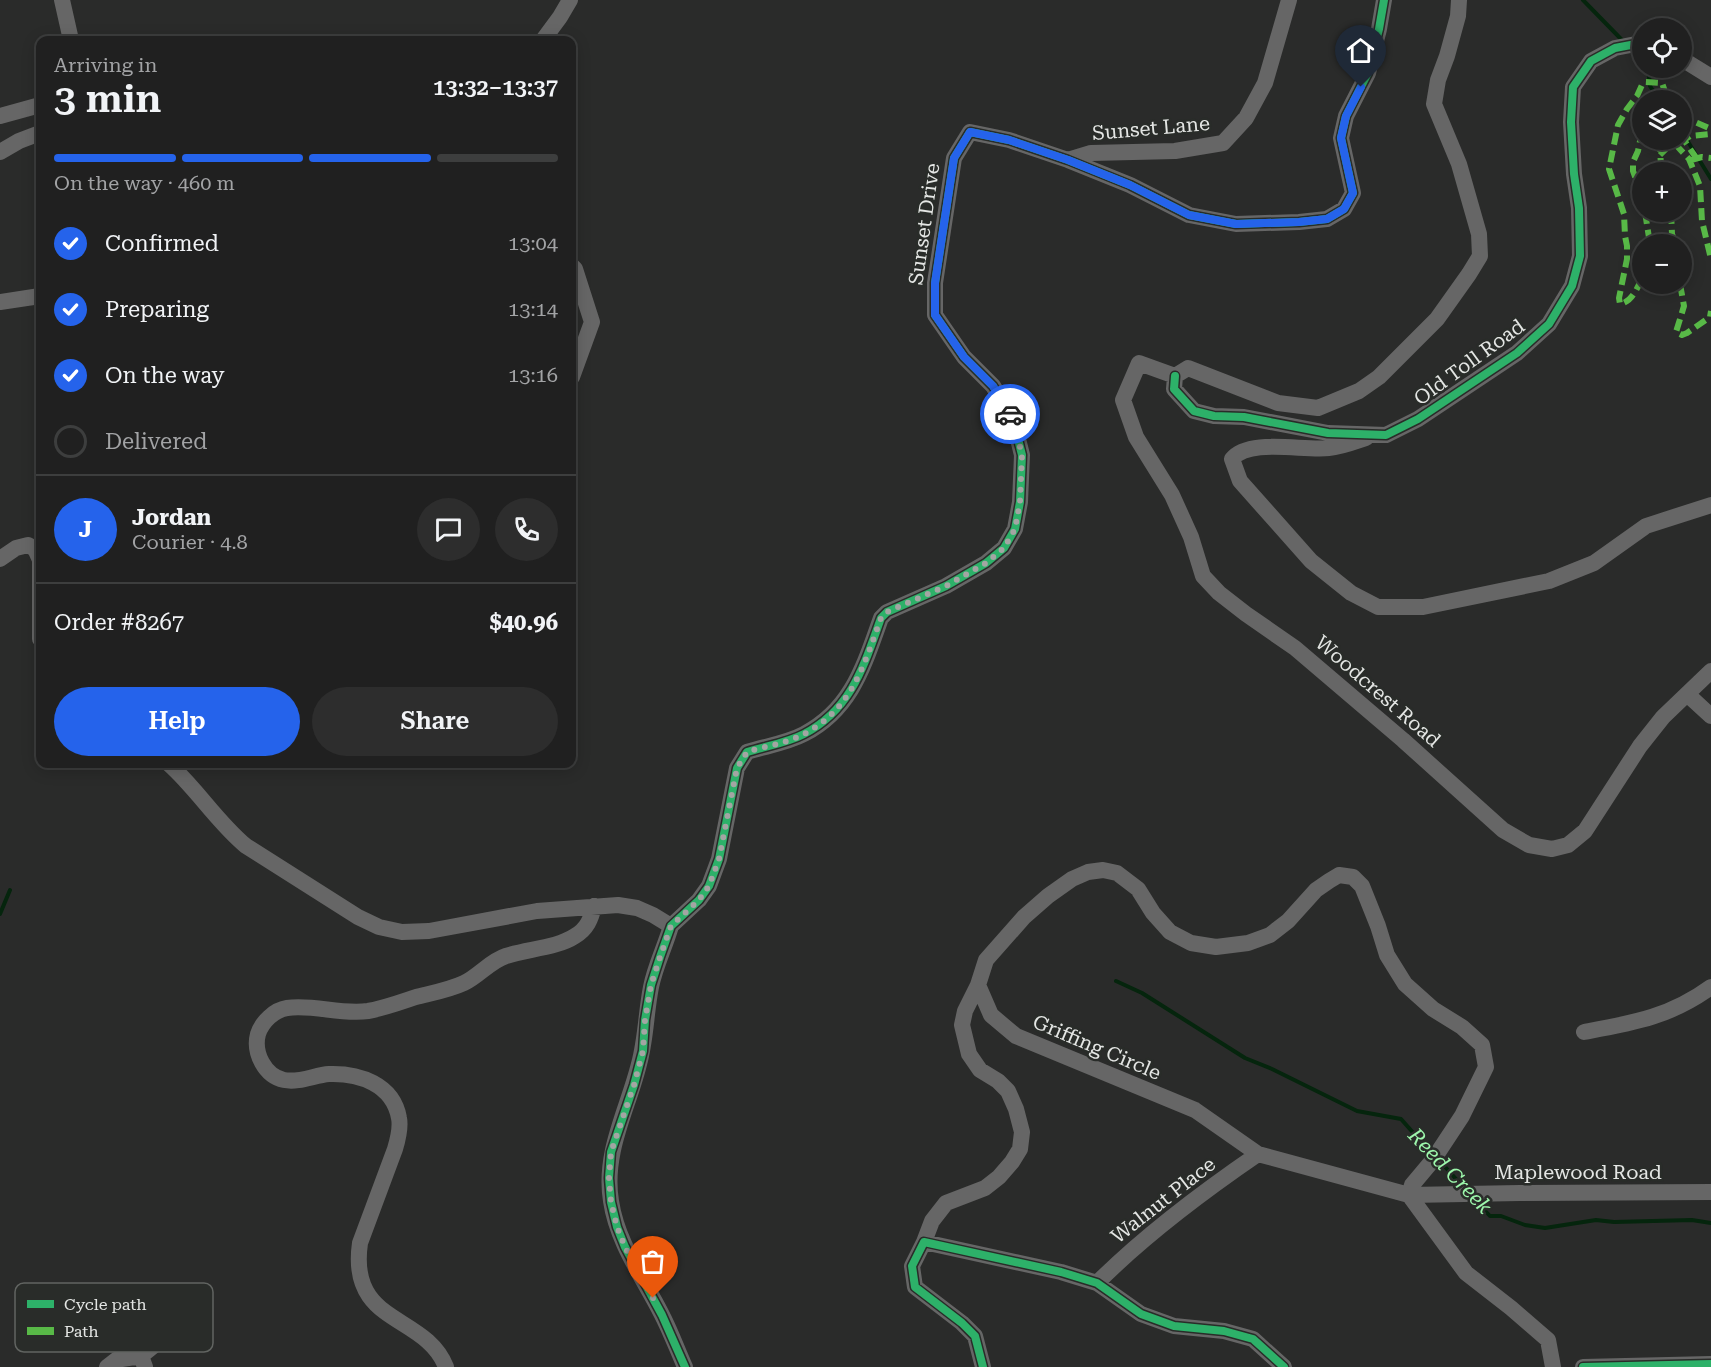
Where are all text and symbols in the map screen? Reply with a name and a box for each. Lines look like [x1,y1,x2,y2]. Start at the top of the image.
map controls [1632,18,1692,294]
button: locate [1632,18,1692,78]
pin [1335,25,1386,87]
icon: home [1344,34,1377,67]
text: Arriving in [54,53,157,77]
text: 13:32–13:37 [433,75,558,100]
text: 3 min [54,76,161,122]
button: layers [1632,90,1692,150]
street label: Sunset Lane [1091,111,1211,145]
street label: Sunset Drive [904,161,944,287]
button: + [1632,162,1692,222]
text: On the way · 460 m [54,171,235,195]
icon: check [54,227,87,260]
text: Confirmed [105,231,219,256]
text: 13:04 [508,231,558,255]
button: − [1632,234,1692,294]
icon: check [54,293,87,326]
text: Preparing [105,297,209,322]
text: 13:14 [508,297,558,321]
street label: Old Toll Road [1409,314,1529,410]
icon: check [54,359,87,392]
text: On the way [105,363,225,388]
text: 13:16 [508,363,558,387]
courier [980,384,1040,444]
icon: car [994,398,1027,431]
text: Delivered [105,429,207,454]
button: chat [417,498,480,561]
button: phone [495,498,558,561]
text: Jordan [132,505,211,530]
text: J [79,517,92,542]
text: Courier · 4.8 [132,530,248,554]
text: Order #8267 [54,610,184,635]
text: $40.96 [489,610,558,635]
street label: Woodcrest Road [1310,630,1446,752]
button: Help [54,687,300,756]
button: Share [312,687,558,756]
street label: Griffing Circle [1029,1009,1165,1085]
water label: Reed Creek [1403,1123,1497,1219]
street label: Walnut Place [1106,1152,1220,1248]
street label: Maplewood Road [1494,1160,1662,1184]
pin [627,1236,678,1298]
icon: bag [636,1245,669,1278]
legend [15,1283,213,1352]
text: Cycle path [64,1295,147,1314]
text: Path [64,1322,99,1341]

